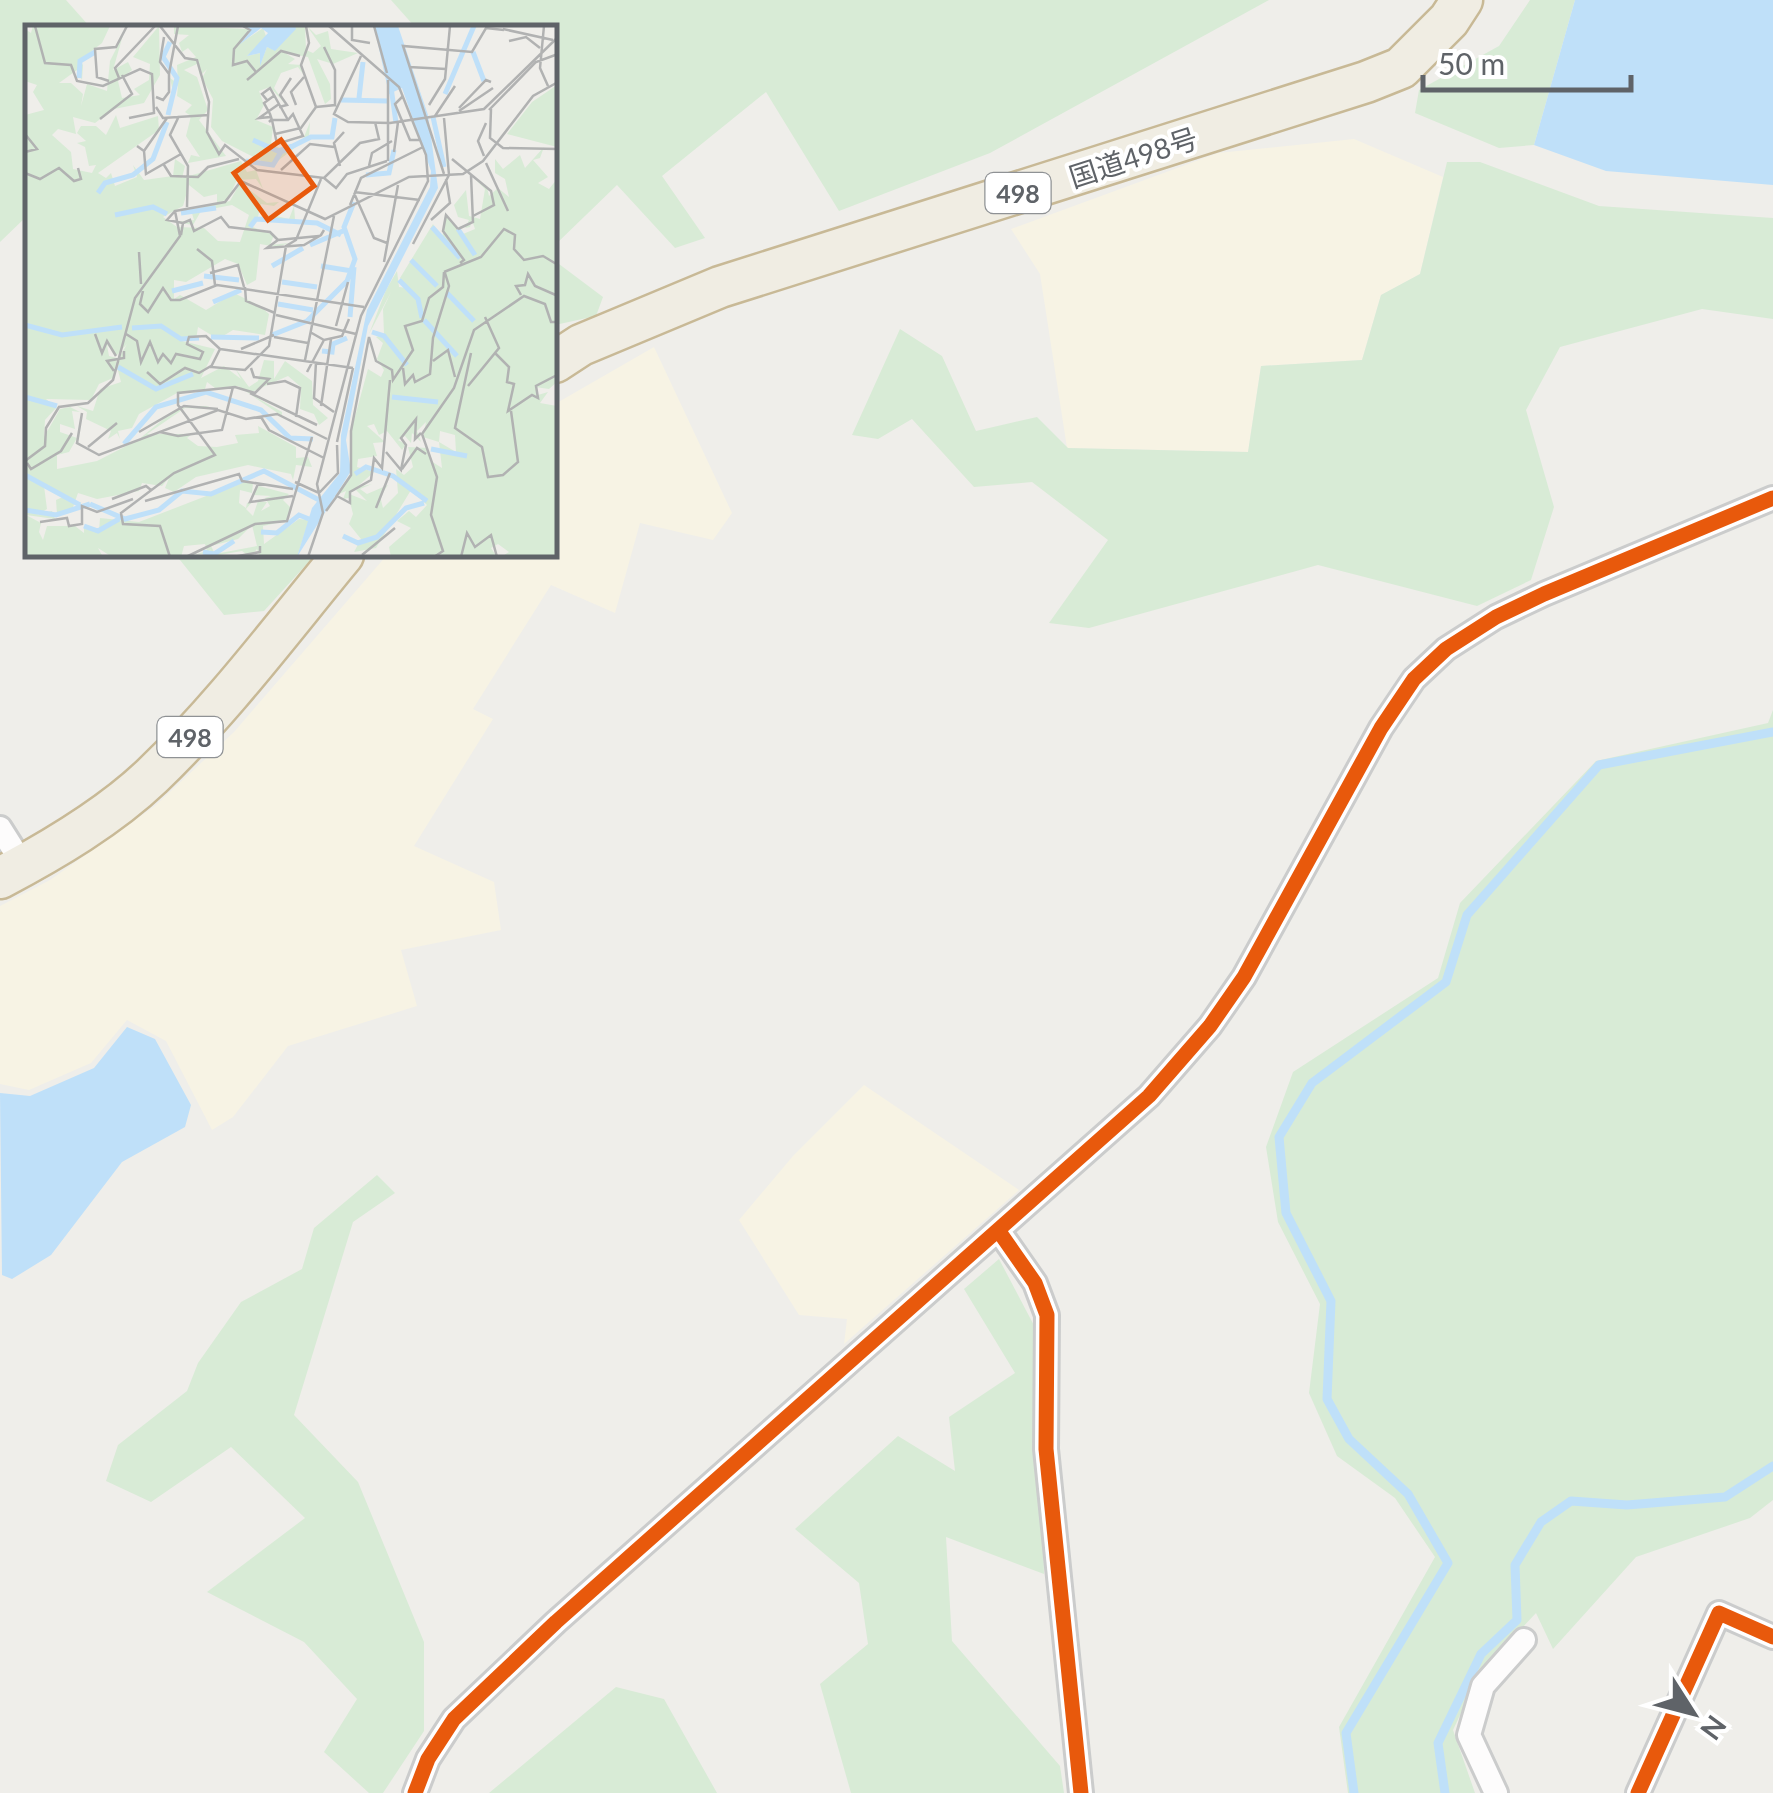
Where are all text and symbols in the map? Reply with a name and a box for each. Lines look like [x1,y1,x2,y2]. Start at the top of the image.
inset map [25,25,558,558]
scale bar [1423,30,1630,92]
text: 50 m [1438,45,1505,81]
street label: 国道498号 [1065,120,1201,194]
road number: 498 [986,173,1050,213]
road number: 498 [158,717,222,757]
north arrow [1643,1663,1743,1763]
text: N [1694,1710,1734,1747]

